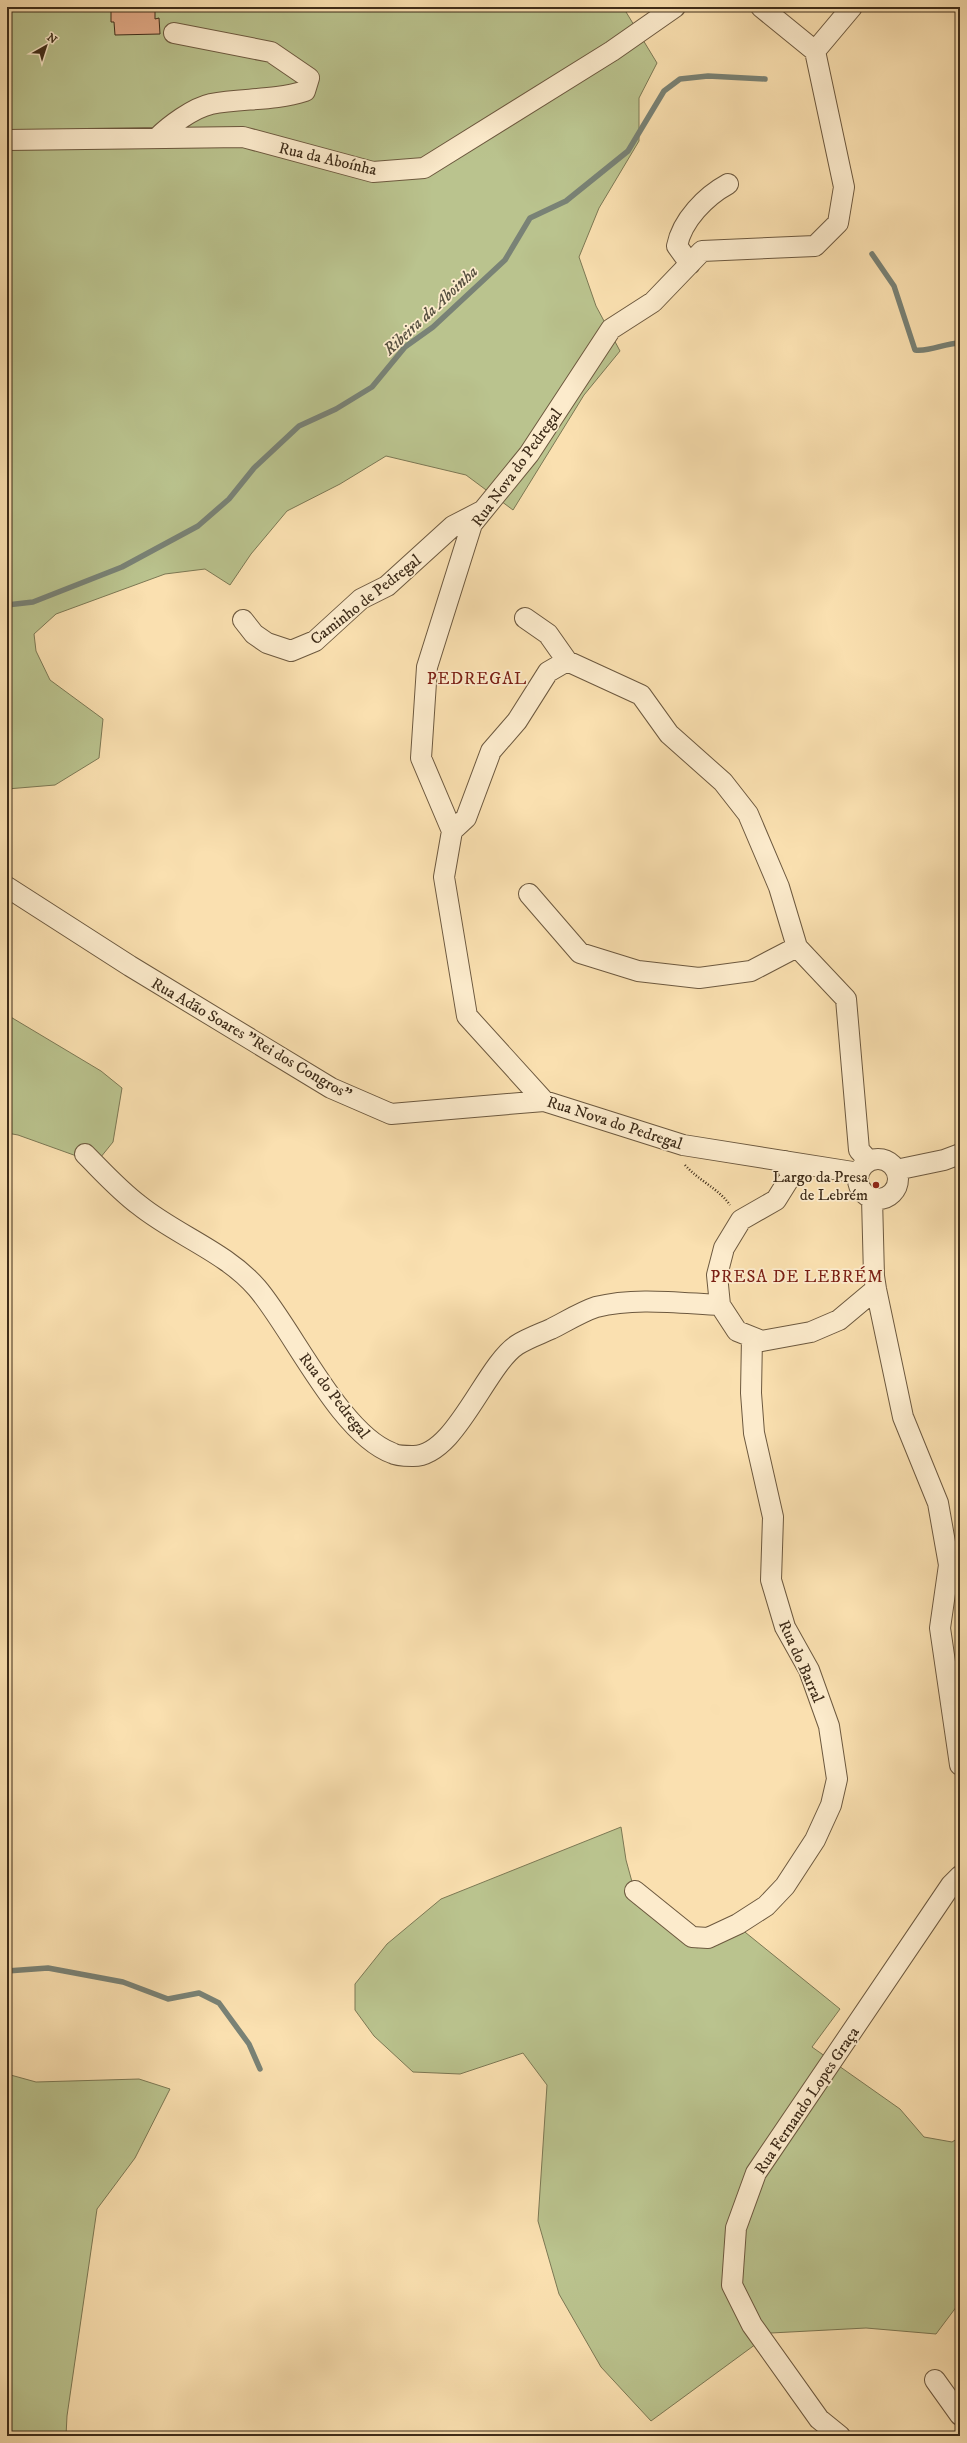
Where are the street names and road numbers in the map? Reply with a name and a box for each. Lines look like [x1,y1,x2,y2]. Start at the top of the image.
street label: Rua da Aboínha [277,138,379,180]
street label: Rua Nova do Pedregal [467,404,567,531]
street label: Caminho de Pedregal [306,550,425,649]
street label: Rua Adão Soares "Rei dos Congros" [148,973,355,1105]
street label: Rua Nova do Pedregal [544,1092,685,1154]
street label: Rua do Pedregal [294,1349,374,1443]
street label: Rua do Barral [774,1617,828,1706]
street label: Rua Fernando Lopes Graça [750,2023,864,2178]

